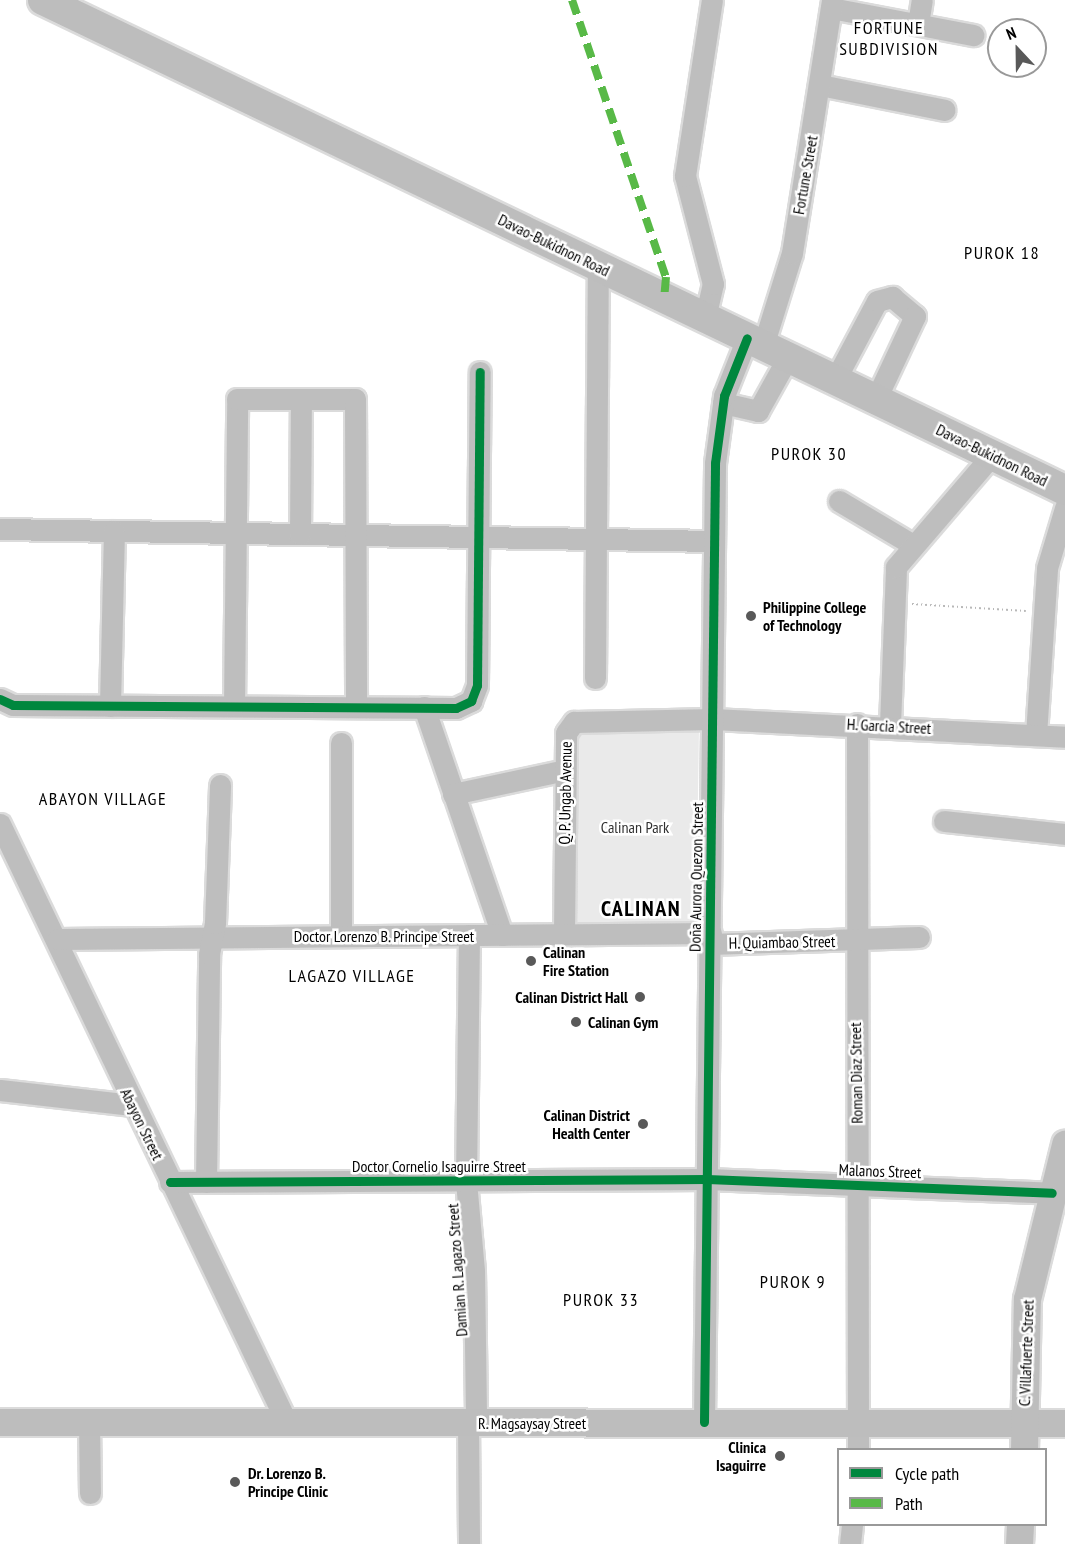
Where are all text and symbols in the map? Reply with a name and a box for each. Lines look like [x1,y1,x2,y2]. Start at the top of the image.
district label: FORTUNE SUBDIVISION [839,18,939,60]
north arrow [987,18,1047,78]
text: N [1003,22,1019,44]
street label: Fortune Street [789,134,821,216]
street label: Davao-Bukidnon Road [495,210,613,280]
district label: PUROK 18 [964,242,1040,264]
street label: Davao-Bukidnon Road [933,420,1051,490]
district label: PUROK 30 [771,443,847,465]
place label: Philippine College of Technology [763,597,867,635]
marker: Philippine College of Technology [744,609,758,623]
street label: H. Garcia Street [846,714,932,738]
street label: Q. P. Ungab Avenue [554,740,576,846]
district label: ABAYON VILLAGE [39,788,167,810]
street label: Doña Aurora Quezon Street [685,802,707,952]
park label: Calinan Park [601,817,669,837]
district label: CALINAN [601,896,681,922]
street label: Doctor Lorenzo B. Principe Street [293,926,475,946]
street label: H. Quiambao Street [728,931,836,953]
place label: Calinan Fire Station [543,942,609,980]
marker: Calinan Fire Station [524,954,538,968]
district label: LAGAZO VILLAGE [288,965,416,987]
place label: Calinan District Hall [515,987,628,1007]
marker: Calinan District Hall [633,990,647,1004]
place label: Calinan Gym [588,1012,659,1032]
marker: Calinan Gym [569,1015,583,1029]
street label: Roman Diaz Street [846,1022,866,1124]
street label: Abayon Street [116,1085,168,1163]
place label: Calinan District Health Center [544,1105,630,1143]
marker: Calinan District Health Center [634,1115,652,1133]
street label: Doctor Cornelio Isaguirre Street [352,1156,526,1176]
street label: Malanos Street [838,1160,922,1182]
street label: Damian R. Lagazo Street [443,1202,471,1338]
district label: PUROK 9 [760,1271,826,1293]
district label: PUROK 33 [563,1289,639,1311]
street label: C. Villafuerte Street [1015,1299,1037,1407]
street label: R. Magsaysay Street [477,1413,587,1433]
place label: Clinica Isaguirre [716,1437,766,1475]
marker: Clinica Isaguirre [771,1447,789,1465]
legend [837,1448,1047,1526]
text: Cycle path [895,1462,959,1485]
place label: Dr. Lorenzo B. Principe Clinic [248,1463,328,1501]
marker: Dr. Lorenzo B. Principe Clinic [226,1473,244,1491]
text: Path [895,1492,923,1515]

